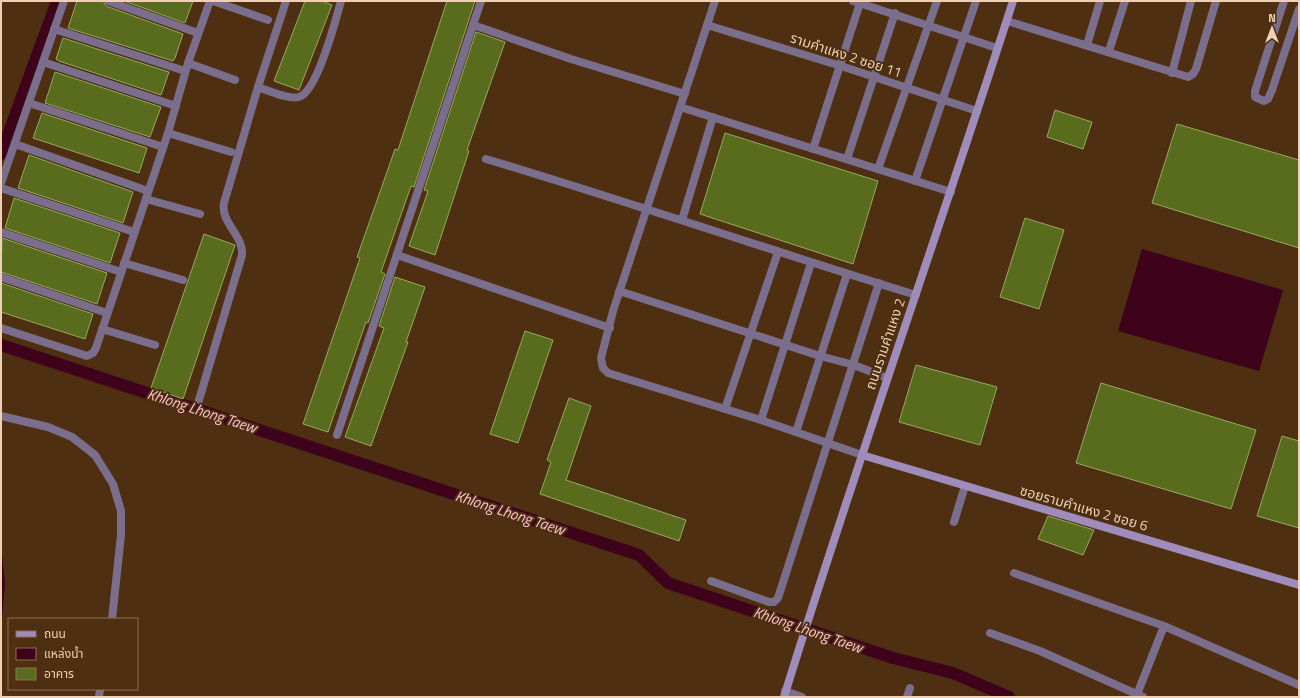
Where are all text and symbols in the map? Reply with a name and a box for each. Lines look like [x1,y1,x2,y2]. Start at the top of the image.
north arrow [1252,8,1292,48]
text: N [1268,10,1276,26]
street label: รามคำแหง 2 ซอย 11 [788,27,905,82]
street label: ถนนรามคำแหง 2 [859,295,910,392]
water label: Khlong Lhong Taew [144,382,262,440]
street label: ซอยรามคำแหง 2 ซอย 6 [1018,479,1151,536]
water label: Khlong Lhong Taew [452,484,570,542]
water label: Khlong Lhong Taew [750,600,868,660]
legend [8,618,138,690]
text: ถนน [44,624,66,643]
text: แหล่งน้ำ [44,644,83,663]
text: อาคาร [44,664,74,683]

